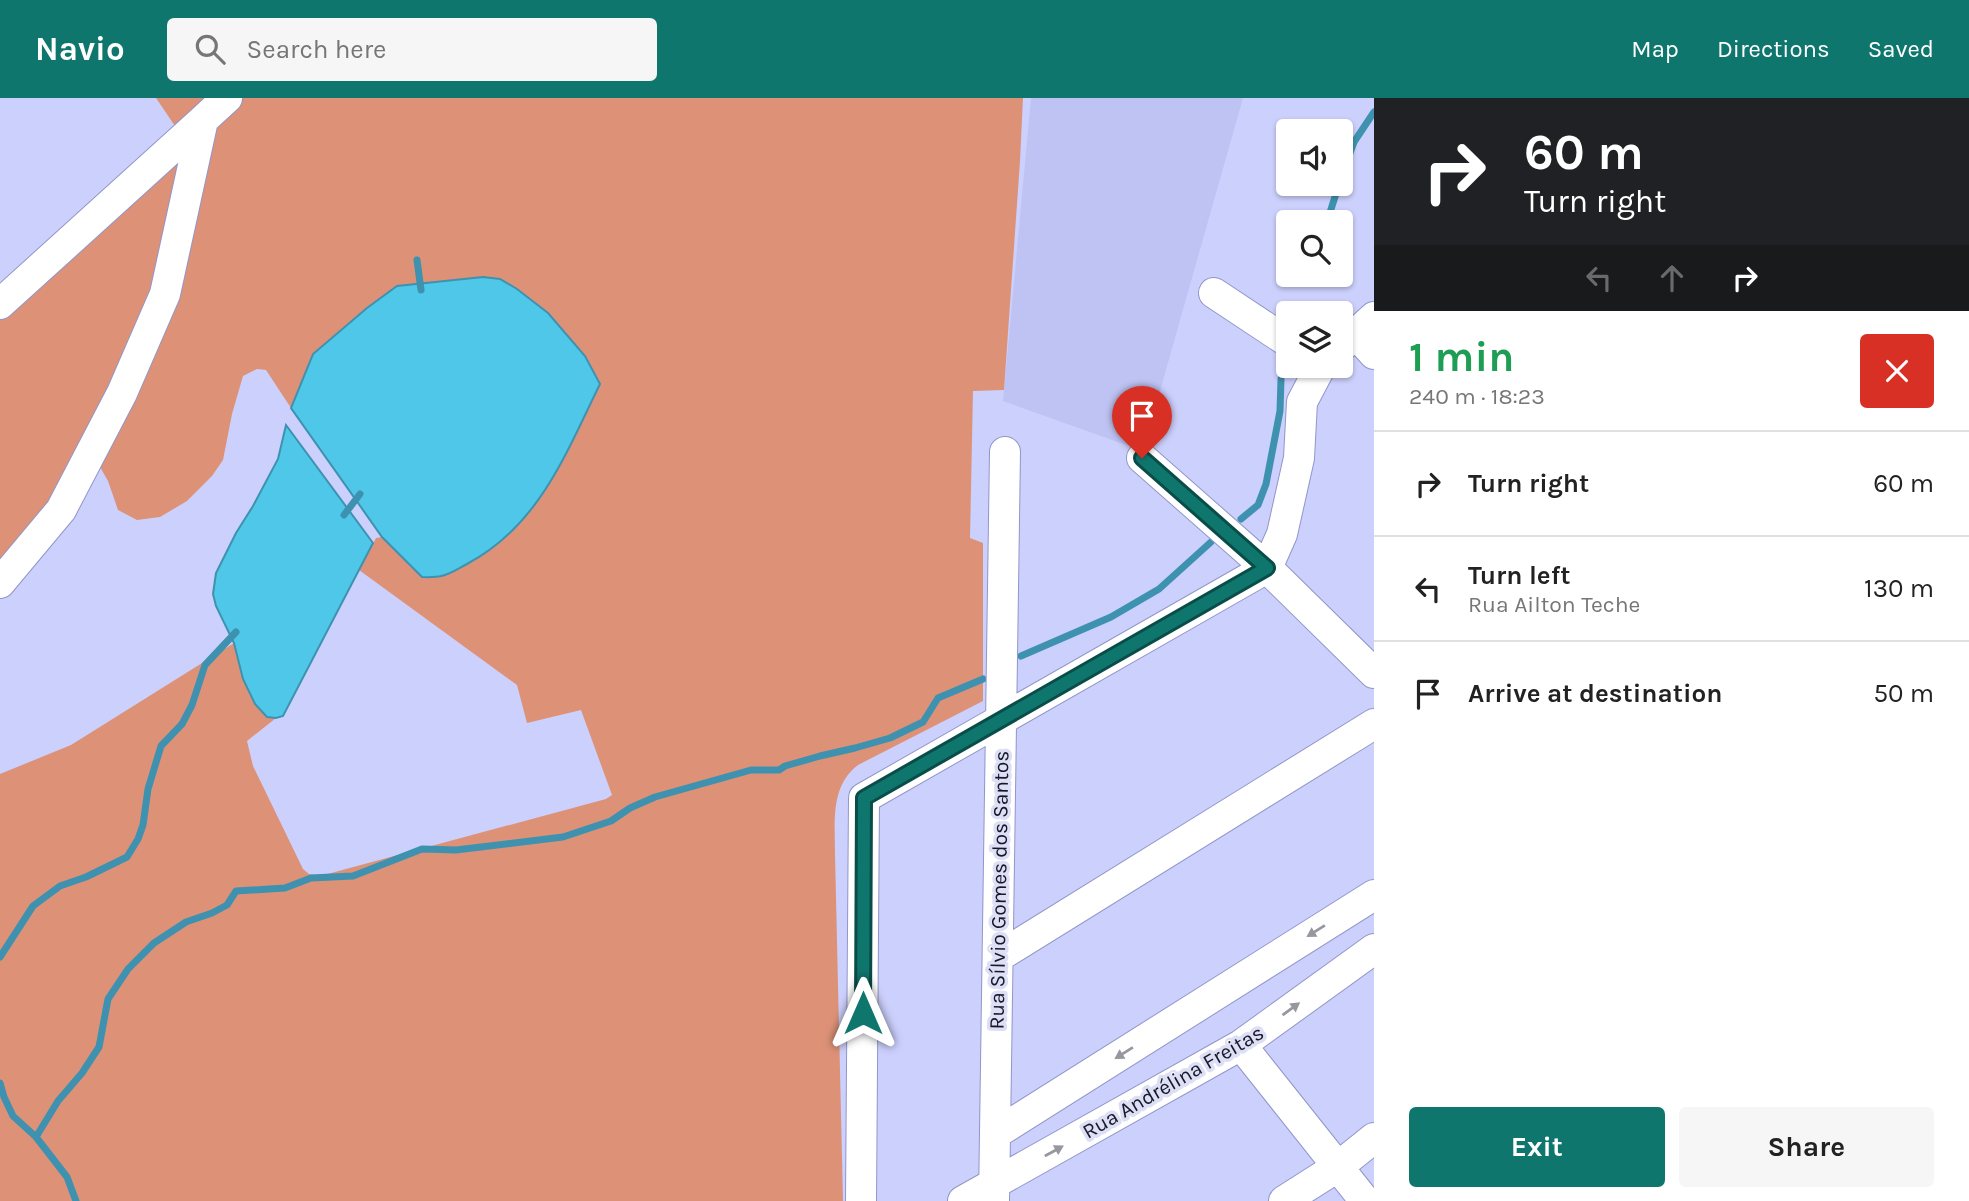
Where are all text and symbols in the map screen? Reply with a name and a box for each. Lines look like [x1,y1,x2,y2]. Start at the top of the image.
search box [167,18,657,81]
text: Navio [35,30,125,68]
icon: search [191,30,229,68]
text: Search here [247,34,386,65]
text: Map [1631,35,1679,63]
text: Directions [1717,35,1830,63]
text: Saved [1868,35,1934,63]
map controls [1276,119,1353,378]
button: sound [1276,119,1353,196]
text: 60 m [1524,124,1644,181]
icon: right [1409,126,1500,217]
text: Turn right [1524,183,1666,220]
button: search [1276,210,1353,287]
icon: left [1580,259,1618,297]
icon: ahead [1653,259,1691,297]
icon: right [1726,259,1764,297]
button: layers [1276,301,1353,378]
text: 1 min [1409,332,1514,382]
button: close [1860,334,1934,408]
text: 240 m · 18:23 [1409,383,1545,410]
pin [1112,386,1172,458]
icon: arrive [1123,397,1161,435]
icon: right [1409,465,1447,503]
text: Turn right [1468,468,1589,499]
text: 60 m [1873,468,1934,499]
text: Turn left [1468,560,1570,591]
icon: left [1409,570,1447,608]
text: 130 m [1864,573,1934,604]
text: Rua Ailton Teche [1468,591,1640,618]
icon: arrive [1409,675,1447,713]
text: Arrive at destination [1468,678,1722,709]
text: 50 m [1873,678,1934,709]
street label: Rua Sílvio Gomes dos Santos [985,750,1013,1030]
one-way arrow [1307,925,1326,938]
position arrow [826,976,900,1050]
one-way arrow [1282,1002,1300,1016]
street label: Rua Andrélina Freitas [1078,1020,1268,1144]
one-way arrow [1114,1046,1133,1059]
button: Exit [1409,1107,1665,1187]
button: Share [1679,1107,1934,1187]
one-way arrow [1044,1145,1064,1157]

